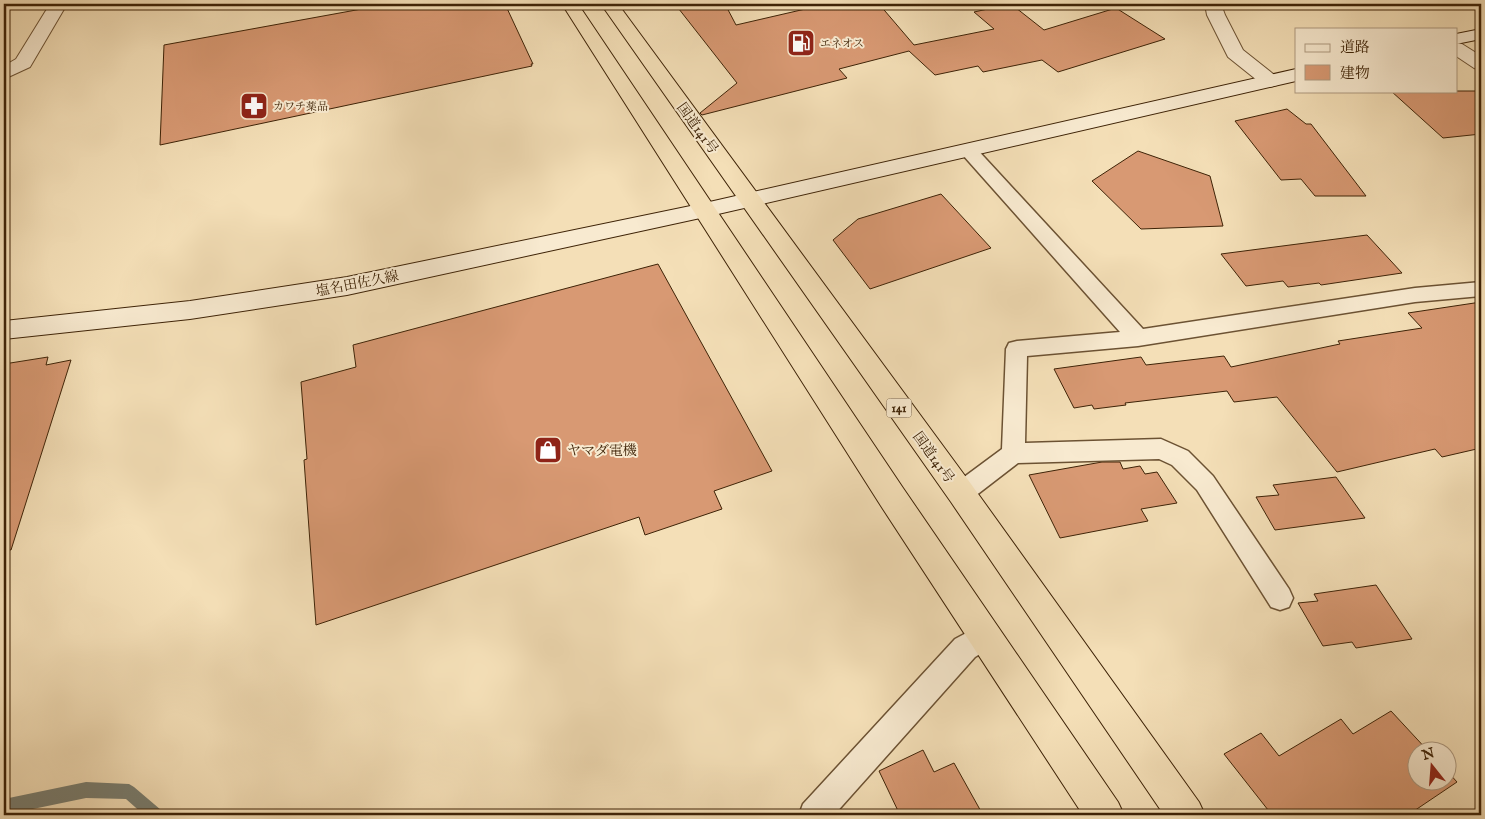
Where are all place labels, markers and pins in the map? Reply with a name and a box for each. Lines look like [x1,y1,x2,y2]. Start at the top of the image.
fuel station icon: エネオス [786,28,816,58]
place label: エネオス [820,37,864,51]
pharmacy icon: カワチ薬品 [239,91,269,121]
place label: カワチ薬品 [273,100,328,114]
shop icon: ヤマダ電機 [533,435,563,465]
place label: ヤマダ電機 [567,442,637,460]

